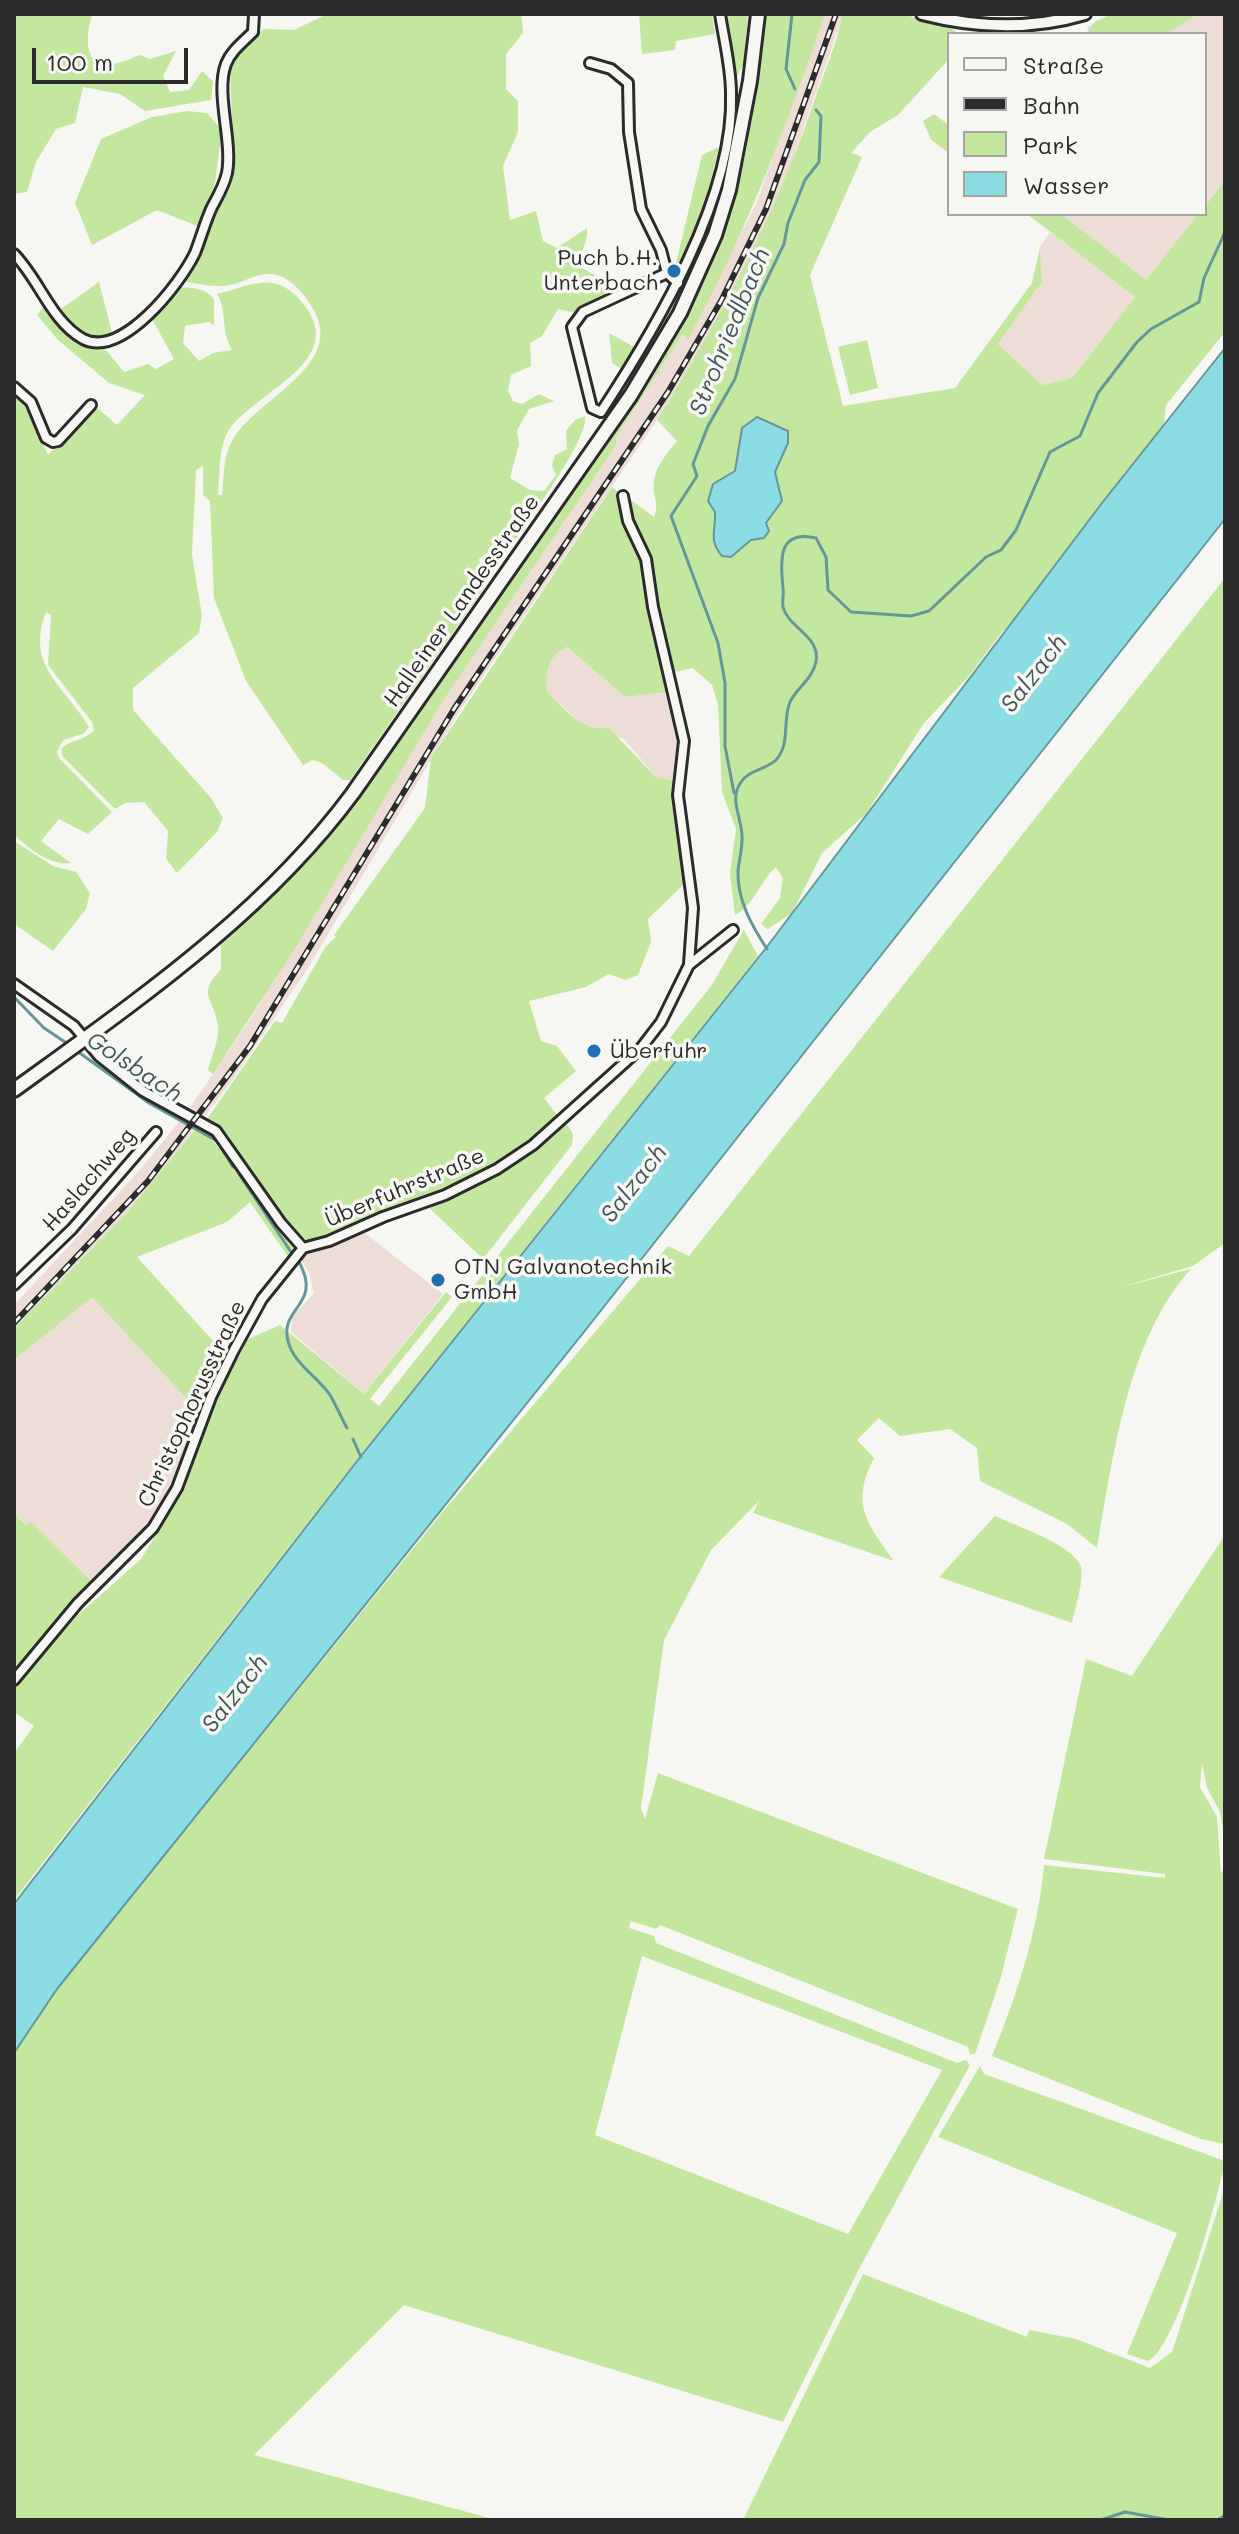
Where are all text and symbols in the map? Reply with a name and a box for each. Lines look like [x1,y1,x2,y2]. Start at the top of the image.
scale bar [36,32,192,82]
legend [947,32,1207,216]
text: 100 m [46,46,113,77]
text: Straße [1023,49,1104,80]
text: Bahn [1023,89,1080,120]
text: Park [1023,129,1077,160]
text: Wasser [1023,169,1109,200]
water label: Strohriedlbach [683,244,777,420]
place label: Puch b.H. Unterbach [544,245,658,296]
marker: Puch b.H. Unterbach [665,262,683,280]
street label: Halleiner Landesstraße [379,490,545,712]
water label: Salzach [995,630,1073,718]
water label: Golsbach [81,1026,187,1108]
place label: Überfuhr [610,1038,707,1064]
marker: Überfuhr [585,1042,603,1060]
street label: Haslachweg [37,1123,141,1237]
water label: Salzach [595,1140,673,1228]
street label: Überfuhrstraße [322,1143,488,1233]
place label: OTN Galvanotechnik GmbH [454,1254,672,1306]
marker: OTN Galvanotechnik GmbH [429,1271,447,1289]
street label: Christophorusstraße [133,1297,251,1511]
water label: Salzach [196,1650,274,1738]

